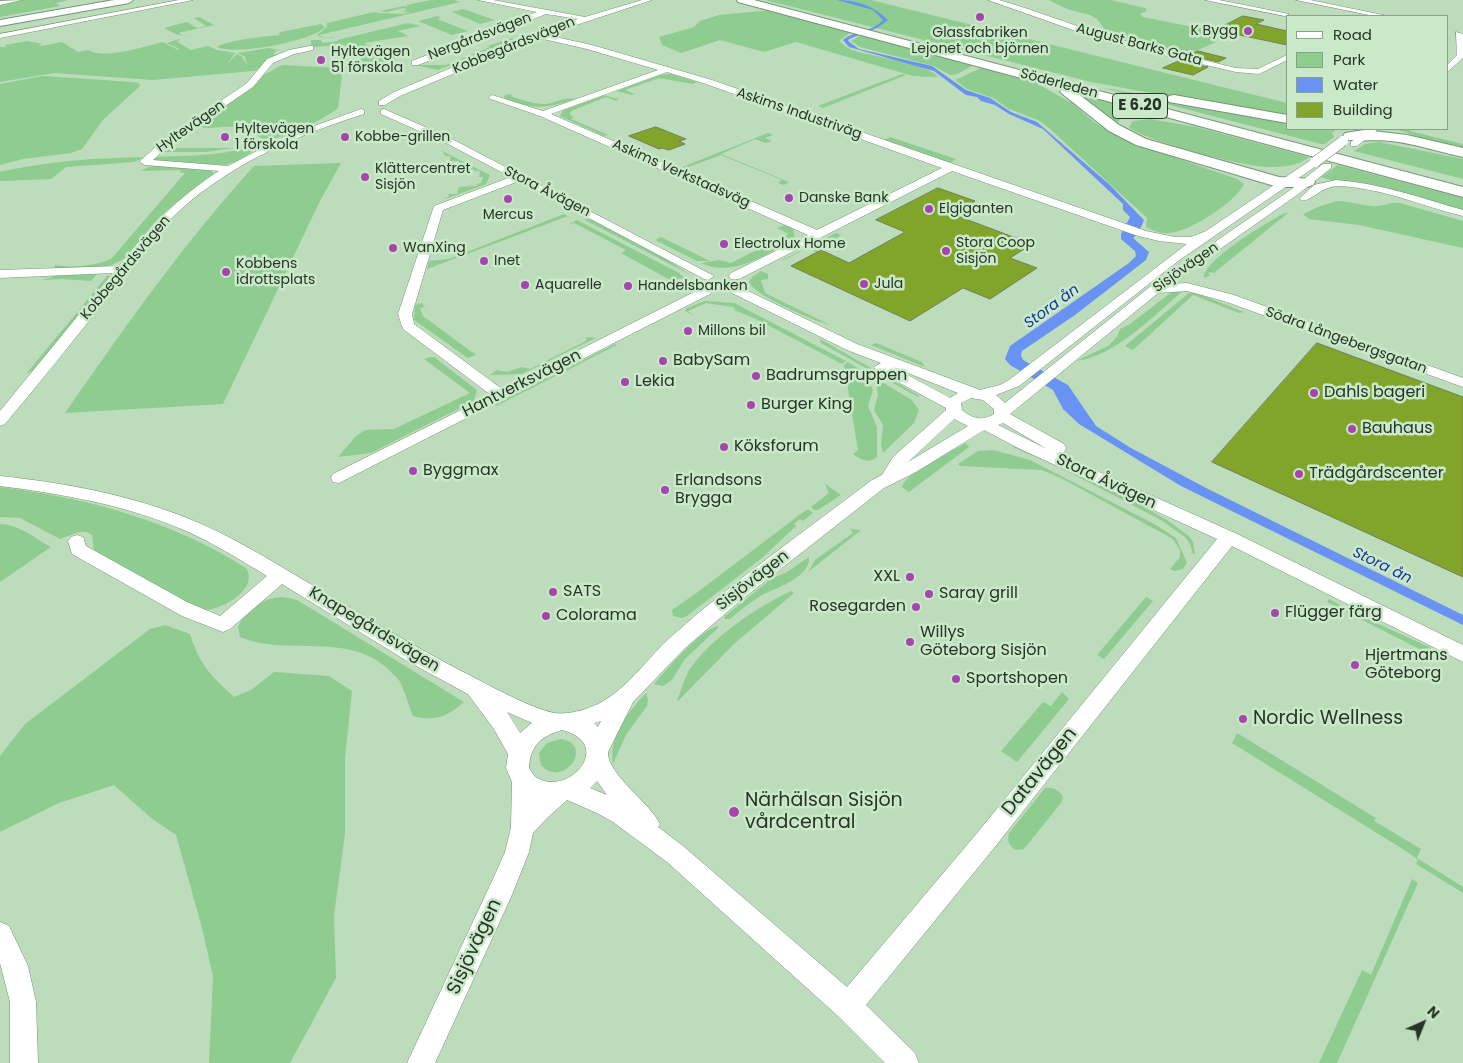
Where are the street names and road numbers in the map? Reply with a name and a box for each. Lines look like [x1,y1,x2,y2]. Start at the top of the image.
street label: Nergårdsvägen [426,10,534,64]
street label: Kobbegårdsvägen [450,14,578,78]
street label: August Barks Gata [1074,20,1204,70]
street label: Söderleden [1018,66,1100,102]
street label: Askims Industriväg [734,85,864,143]
road number: E 6.20 [1112,94,1168,118]
street label: Hyltevägen [154,97,228,157]
street label: Askims Verkstadsväg [610,136,752,212]
street label: Stora Åvägen [501,163,593,221]
street label: Kobbegårdsvägen [78,213,174,323]
street label: Sisjövägen [1150,239,1222,297]
street label: Södra Långebergsgatan [1263,304,1429,378]
street label: Hantverksvägen [460,346,584,422]
street label: Stora Åvägen [1053,450,1159,514]
street label: Sisjövägen [713,547,793,615]
street label: Knapegårdsvägen [305,583,443,677]
street label: Datavägen [998,724,1082,820]
street label: Sisjövägen [443,896,507,998]

